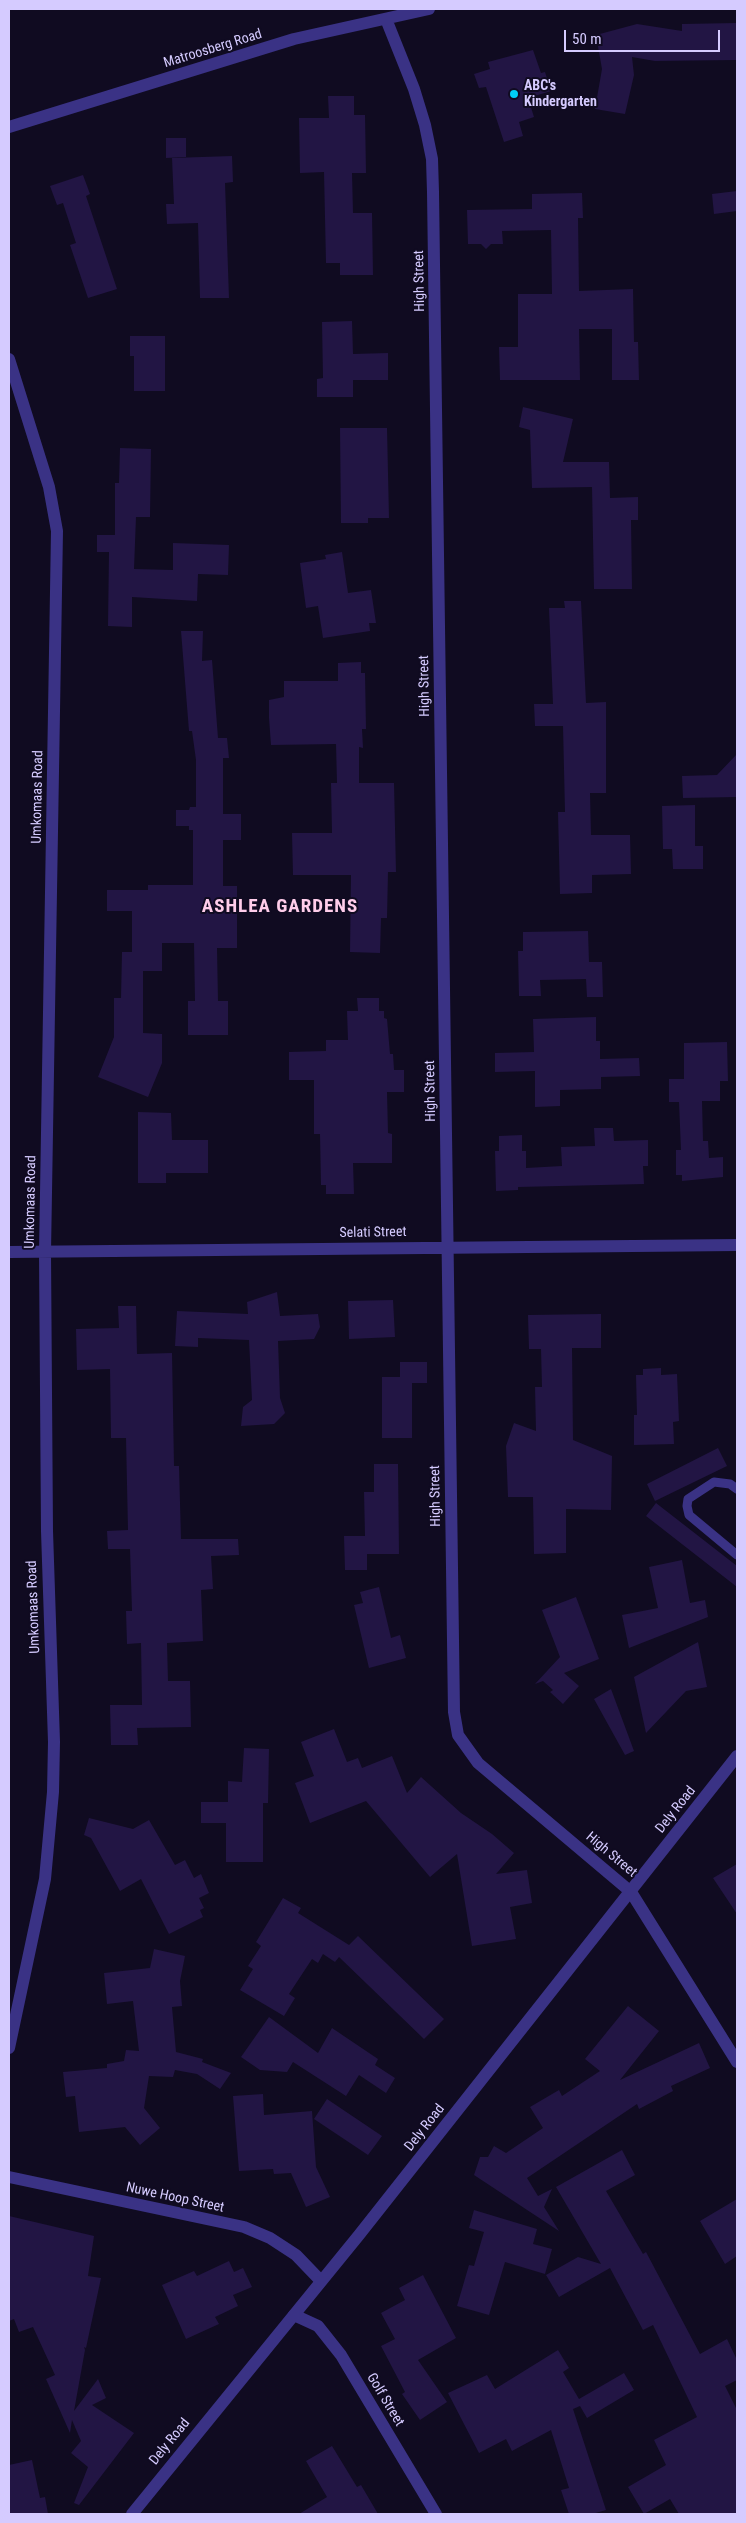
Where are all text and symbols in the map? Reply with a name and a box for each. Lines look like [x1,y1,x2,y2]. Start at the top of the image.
scale bar [566,20,722,52]
street label: Matroosberg Road [162,26,264,72]
text: 50 m [572,30,602,48]
place label: ABC's Kindergarten [524,78,597,110]
marker: ABC's Kindergarten [508,88,520,100]
street label: High Street [411,250,429,312]
street label: High Street [416,655,434,717]
street label: Umkomaas Road [29,750,47,844]
district label: ASHLEA GARDENS [200,896,360,918]
street label: High Street [422,1060,440,1122]
street label: Umkomaas Road [22,1155,40,1249]
street label: Selati Street [339,1224,407,1242]
street label: High Street [427,1465,445,1527]
street label: Umkomaas Road [24,1560,44,1654]
street label: Dely Road [652,1783,700,1837]
street label: High Street [582,1829,640,1881]
street label: Dely Road [401,2101,449,2155]
street label: Nuwe Hoop Street [124,2179,226,2217]
street label: Golf Street [363,2370,407,2430]
street label: Dely Road [146,2415,194,2469]

